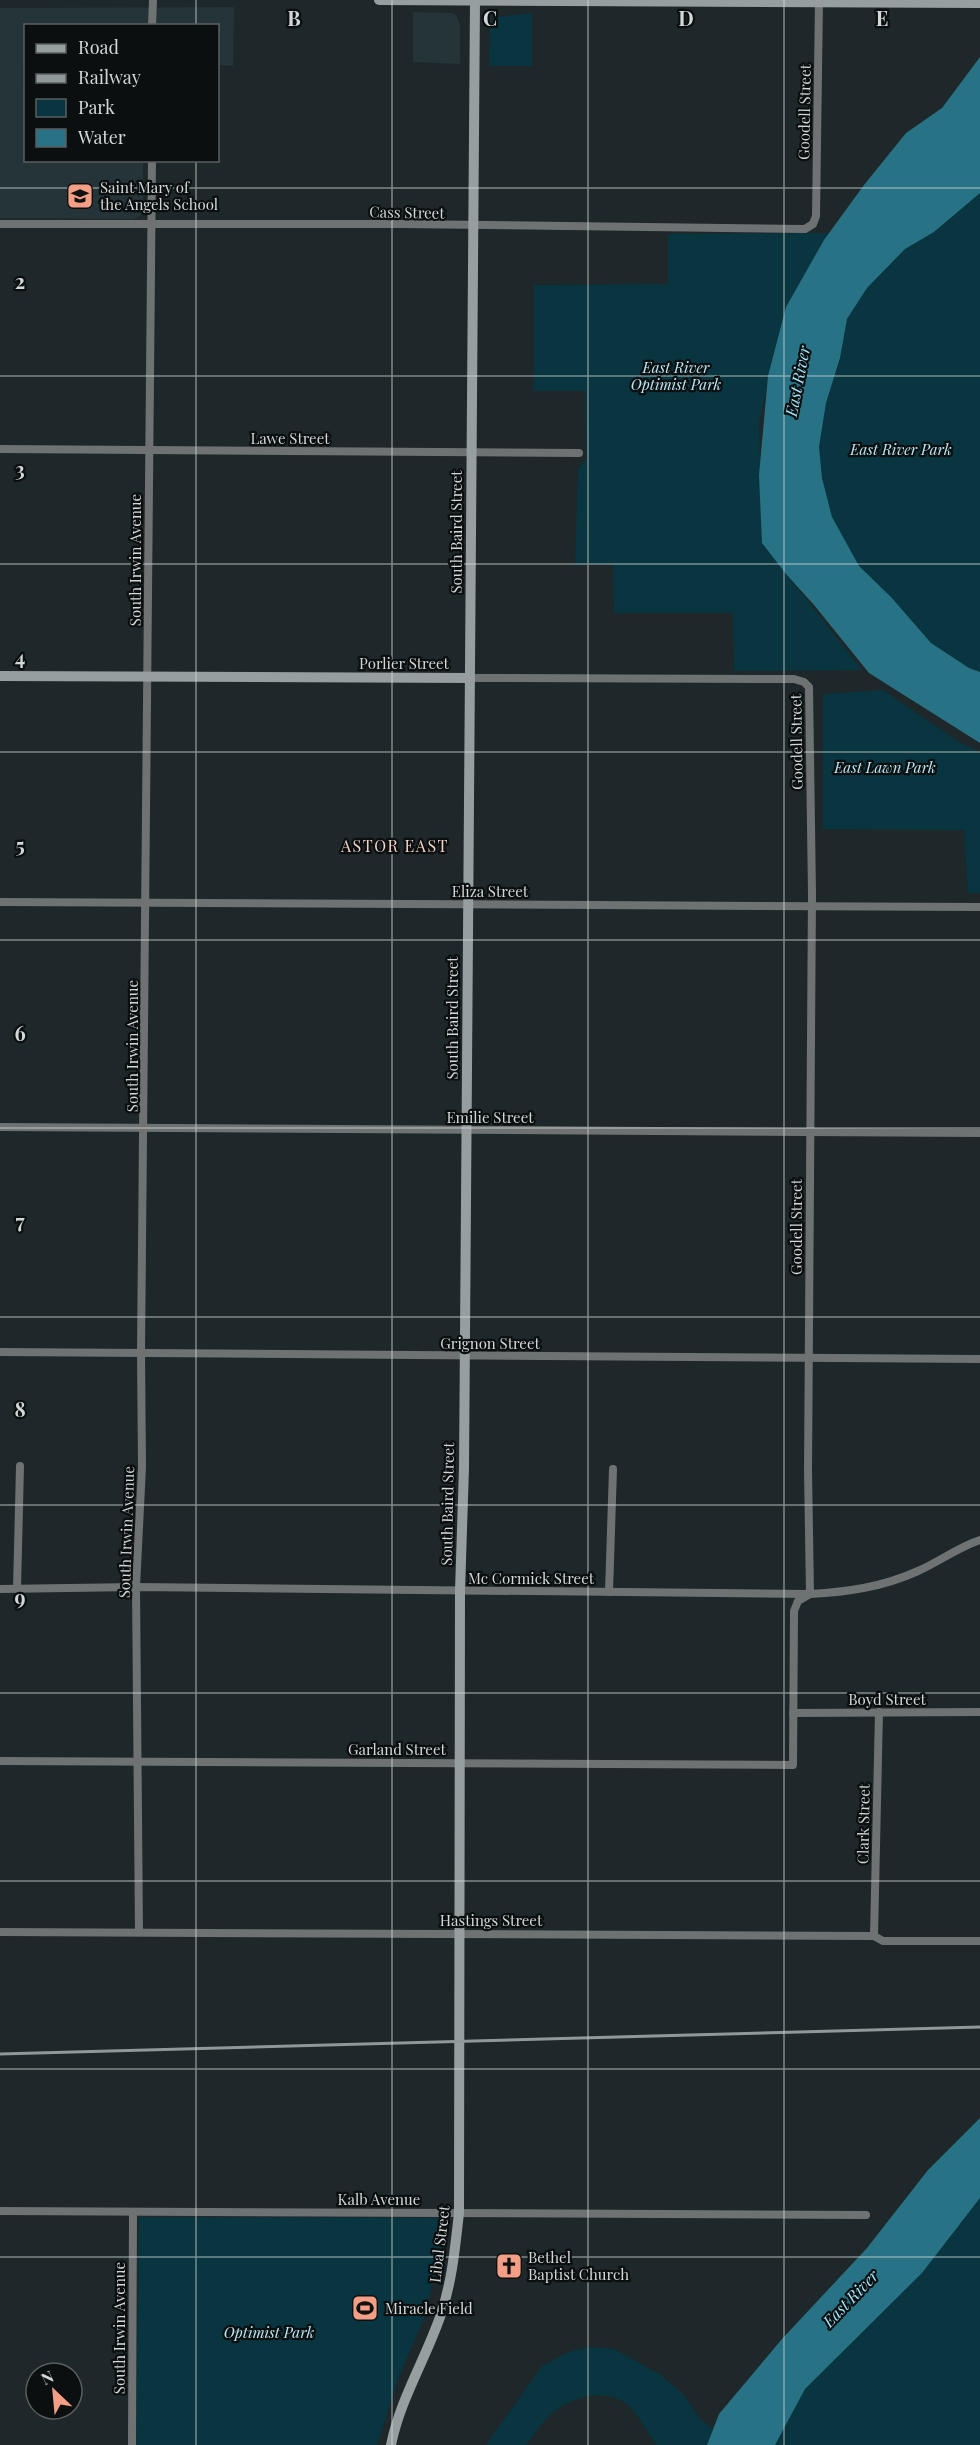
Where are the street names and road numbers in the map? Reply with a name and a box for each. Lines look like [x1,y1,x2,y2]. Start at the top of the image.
street label: Goodell Street [793,63,815,160]
street label: Cass Street [369,201,445,223]
street label: Lawe Street [250,428,330,448]
street label: South Baird Street [446,470,466,594]
street label: South Irwin Avenue [125,494,145,626]
street label: Porlier Street [359,653,450,673]
street label: Goodell Street [785,693,807,790]
street label: Eliza Street [452,881,529,901]
street label: South Baird Street [442,956,462,1080]
street label: South Irwin Avenue [122,980,142,1112]
street label: Emilie Street [446,1107,534,1127]
street label: Goodell Street [786,1178,806,1275]
street label: Grignon Street [440,1333,541,1353]
street label: South Baird Street [436,1442,458,1566]
street label: South Irwin Avenue [114,1466,138,1598]
street label: Mc Cormick Street [468,1568,595,1588]
street label: Boyd Street [848,1689,926,1709]
street label: Garland Street [348,1739,447,1759]
street label: Clark Street [852,1783,874,1864]
street label: Hastings Street [440,1910,543,1930]
street label: Kalb Avenue [338,2189,420,2209]
street label: Libal Street [424,2204,454,2284]
street label: South Irwin Avenue [109,2262,129,2394]

